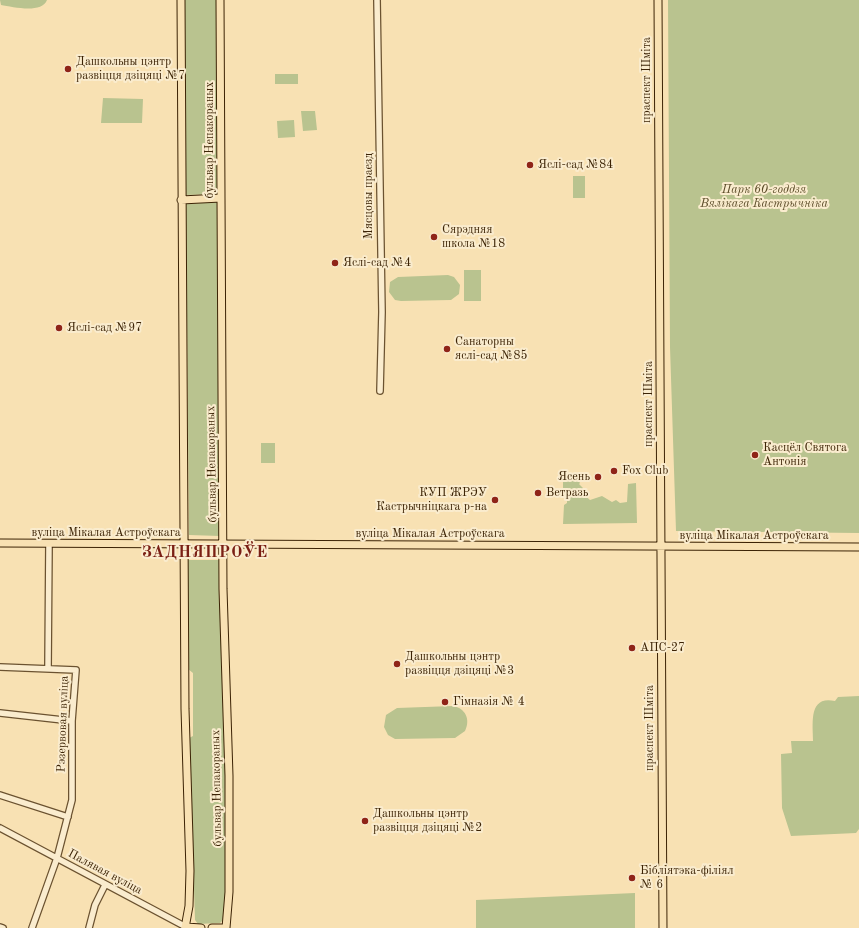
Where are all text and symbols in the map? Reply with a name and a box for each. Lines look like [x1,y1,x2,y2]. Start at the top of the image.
street label: праспект Шміта [640,37,654,123]
place label: Дашкольны цэнтр развіцця дзіцяці №7 [76,55,185,83]
marker: Дашкольны цэнтр развіцця дзіцяці №7 [63,64,73,74]
street label: бульвар Непакораных [203,82,217,198]
street label: Мясцовы праезд [362,153,376,239]
place label: Яслі-сад №84 [538,158,613,172]
marker: Яслі-сад №84 [525,160,535,170]
park label: Парк 60-годдзя Вялікага Кастрычніка [700,183,828,211]
place label: Сярэдняя школа №18 [442,223,505,251]
marker: Сярэдняя школа №18 [429,232,439,242]
place label: Яслі-сад №4 [343,256,411,270]
marker: Яслі-сад №4 [330,258,340,268]
place label: Яслі-сад №97 [67,321,142,335]
marker: Яслі-сад №97 [54,323,64,333]
place label: Санаторны яслі-сад №85 [455,335,527,363]
marker: Санаторны яслі-сад №85 [442,344,452,354]
street label: праспект Шміта [642,361,656,447]
street label: бульвар Непакораных [204,405,220,523]
place label: Касцёл Святога Антонія [763,441,847,469]
marker: Касцёл Святога Антонія [750,450,760,460]
place label: Fox Club [622,464,668,478]
marker: Fox Club [609,466,619,476]
place label: Ясень [558,470,590,484]
marker: Ясень [593,472,603,482]
place label: КУП ЖРЭУ Кастрычніцкага р-на [376,486,487,514]
place label: Ветразь [546,486,588,500]
marker: Ветразь [533,488,543,498]
marker: КУП ЖРЭУ Кастрычніцкага р-на [490,495,500,505]
street label: вуліца Мікалая Астроўскага [31,526,181,540]
street label: вуліца Мікалая Астроўскага [355,527,505,541]
street label: вуліца Мікалая Астроўскага [679,529,829,543]
district label: ЗАДНЯПРОЎЕ [142,543,268,563]
place label: АПС-27 [640,641,685,655]
marker: АПС-27 [627,643,637,653]
place label: Дашкольны цэнтр развіцця дзіцяці №3 [405,650,514,678]
marker: Дашкольны цэнтр развіцця дзіцяці №3 [392,659,402,669]
street label: Рэзервовая вуліца [54,675,72,773]
street label: праспект Шміта [643,685,657,771]
place label: Гімназія № 4 [453,695,525,709]
marker: Гімназія № 4 [440,697,450,707]
street label: бульвар Непакораных [209,729,225,847]
place label: Дашкольны цэнтр развіцця дзіцяці №2 [373,807,482,835]
marker: Дашкольны цэнтр развіцця дзіцяці №2 [360,816,370,826]
street label: Палявая вуліца [65,846,145,898]
place label: Бібліятэка-філіял № 6 [640,864,733,892]
marker: Бібліятэка-філіял № 6 [627,873,637,883]

